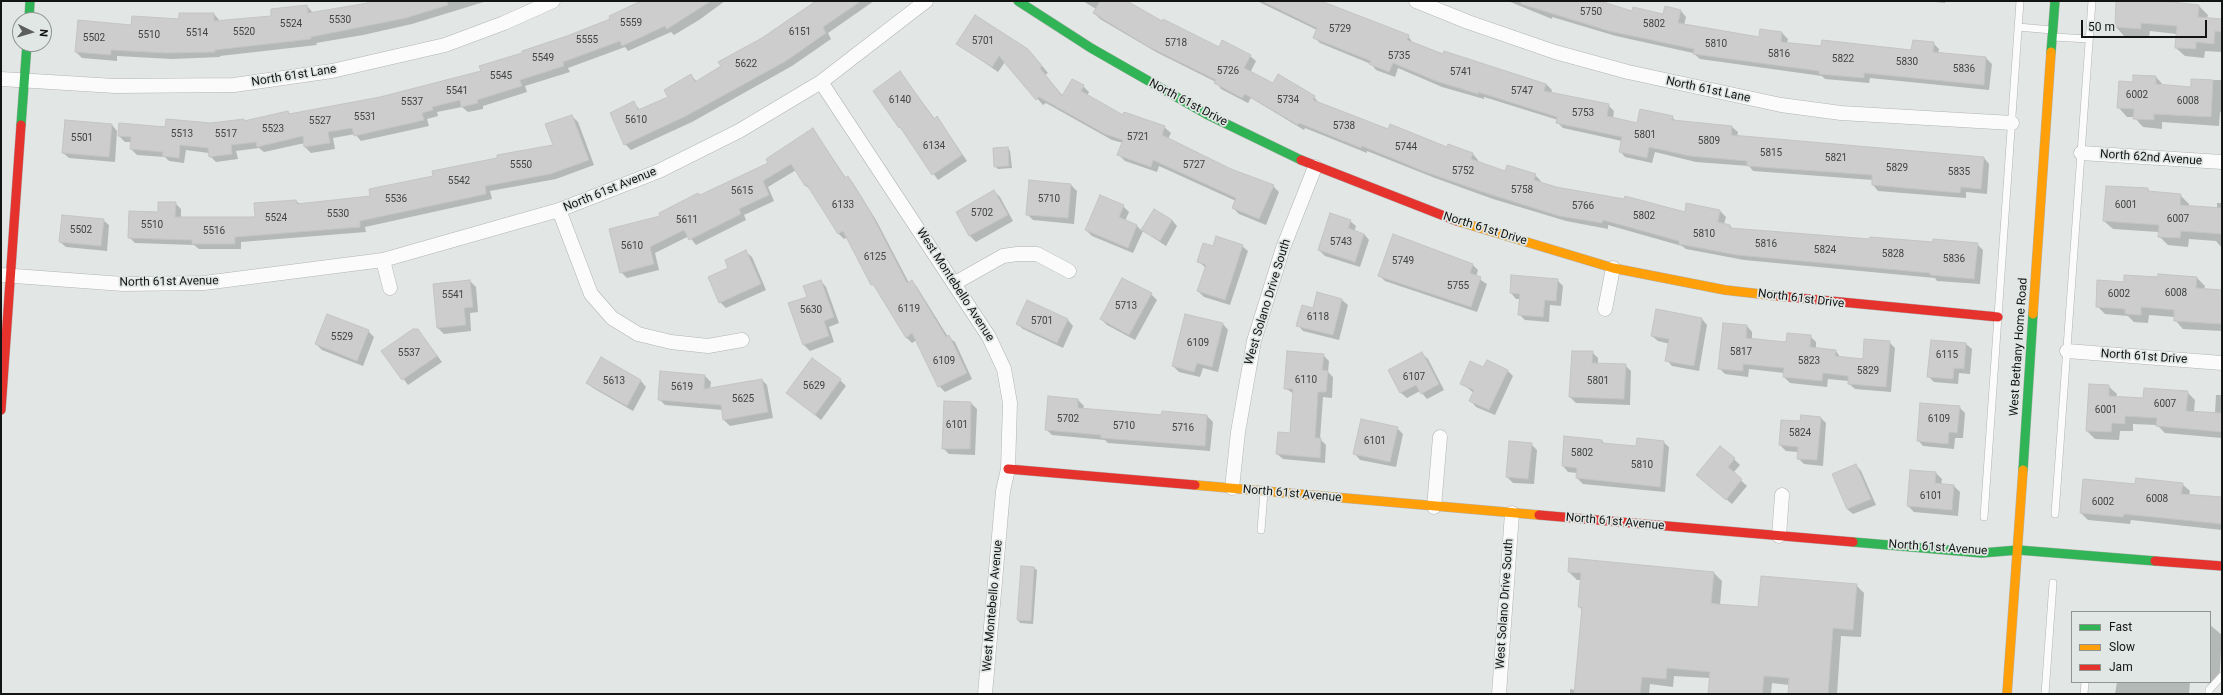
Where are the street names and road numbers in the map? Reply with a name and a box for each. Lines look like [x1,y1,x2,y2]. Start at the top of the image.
street label: North 61st Lane [250,62,338,90]
street label: North 61st Lane [1665,74,1751,106]
street label: North 61st Drive [1146,76,1230,130]
street label: North 62nd Avenue [2099,147,2203,169]
street label: North 61st Avenue [561,165,659,215]
street label: North 61st Drive [1441,209,1529,249]
street label: West Montebello Avenue [913,226,997,344]
street label: West Solano Drive South [1242,237,1294,367]
street label: North 61st Avenue [119,274,219,290]
street label: West Bethany Home Road [2007,277,2031,417]
street label: North 61st Drive [1757,287,1845,311]
street label: North 61st Drive [2100,347,2188,367]
street label: North 61st Avenue [1242,483,1342,505]
street label: North 61st Avenue [1565,511,1665,533]
street label: North 61st Avenue [1888,537,1988,559]
street label: West Solano Drive South [1493,538,1517,670]
street label: West Montebello Avenue [980,540,1006,672]

